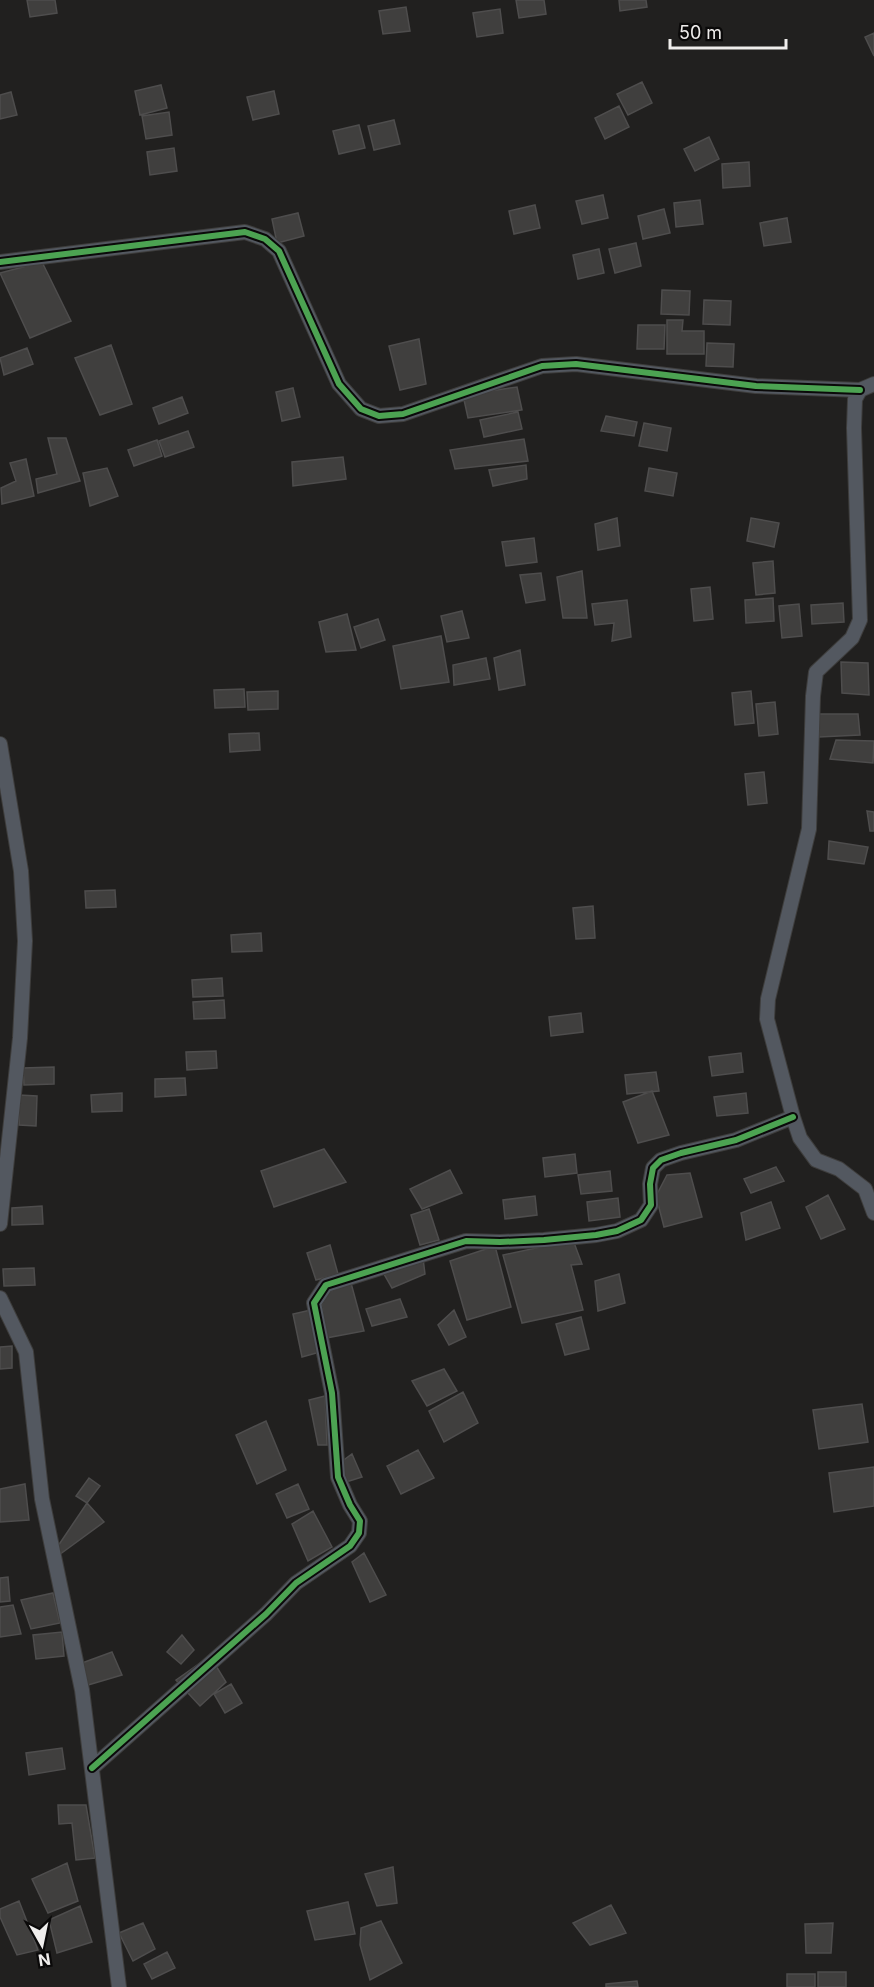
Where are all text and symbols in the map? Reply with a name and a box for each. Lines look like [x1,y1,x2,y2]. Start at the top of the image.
scale bar [670,12,786,50]
text: 50 m [679,22,722,43]
north arrow [12,1915,72,1975]
text: N [37,1949,52,1971]

